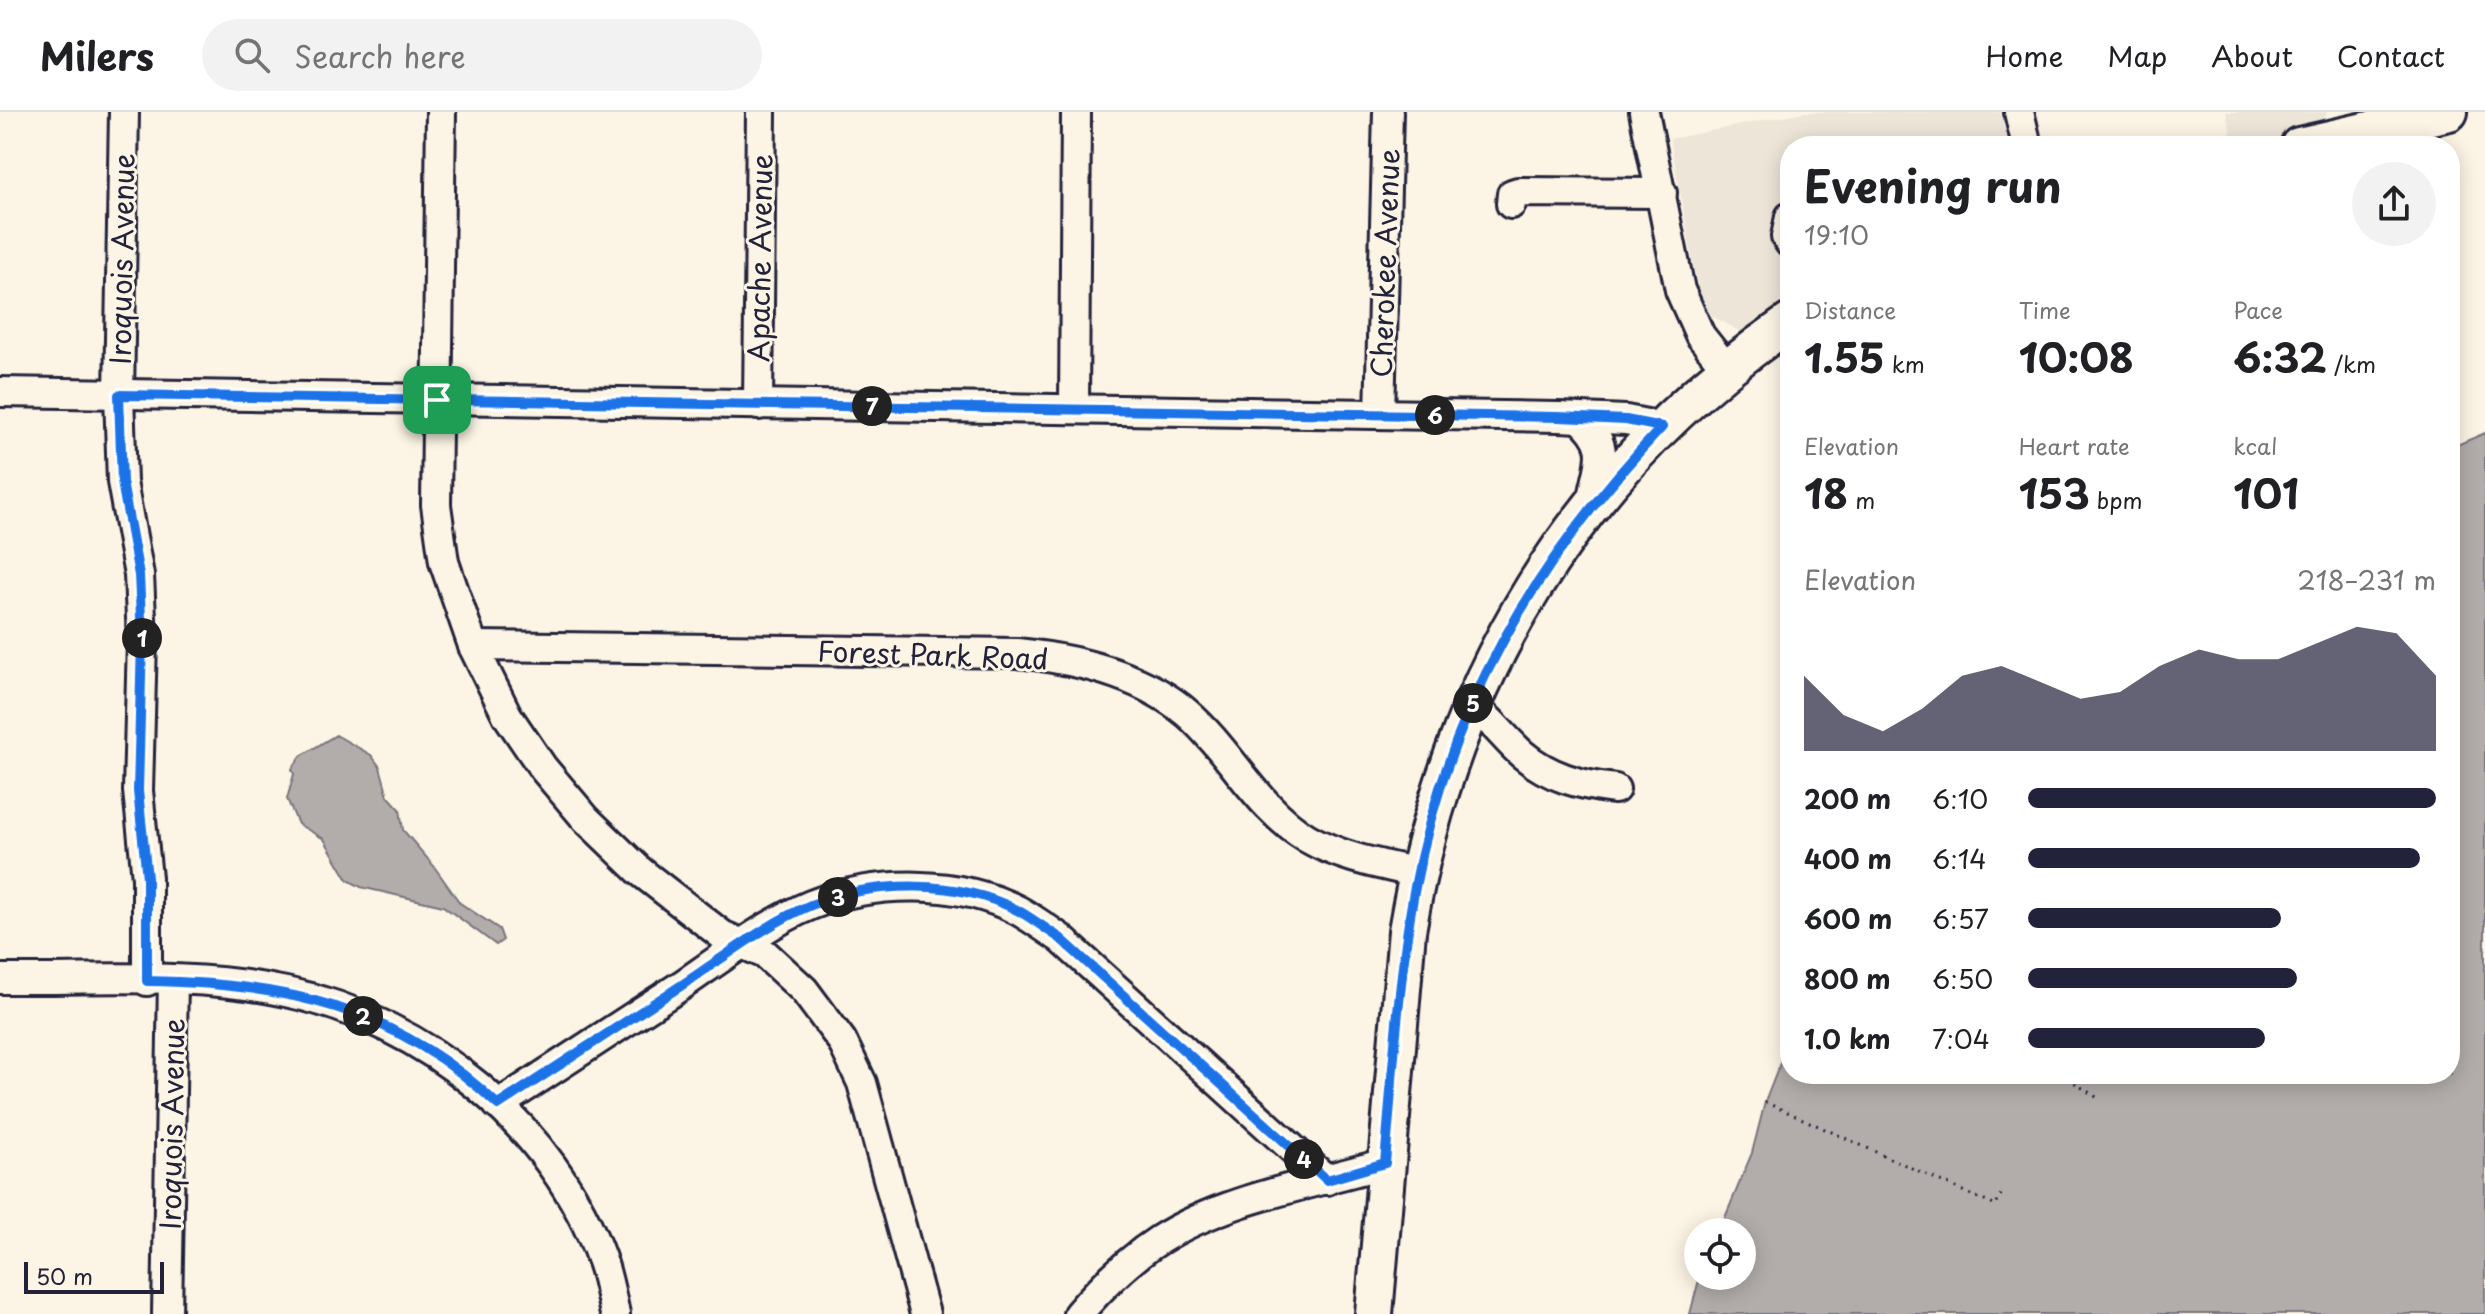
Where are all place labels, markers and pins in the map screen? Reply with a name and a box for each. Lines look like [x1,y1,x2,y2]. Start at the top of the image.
pin [403,366,471,434]
pin: 7 [852,386,892,426]
pin: 6 [1415,395,1455,435]
pin: 1 [122,618,162,658]
pin: 5 [1453,683,1493,723]
pin: 3 [818,877,858,917]
pin: 2 [343,996,383,1036]
pin: 4 [1284,1139,1324,1179]

